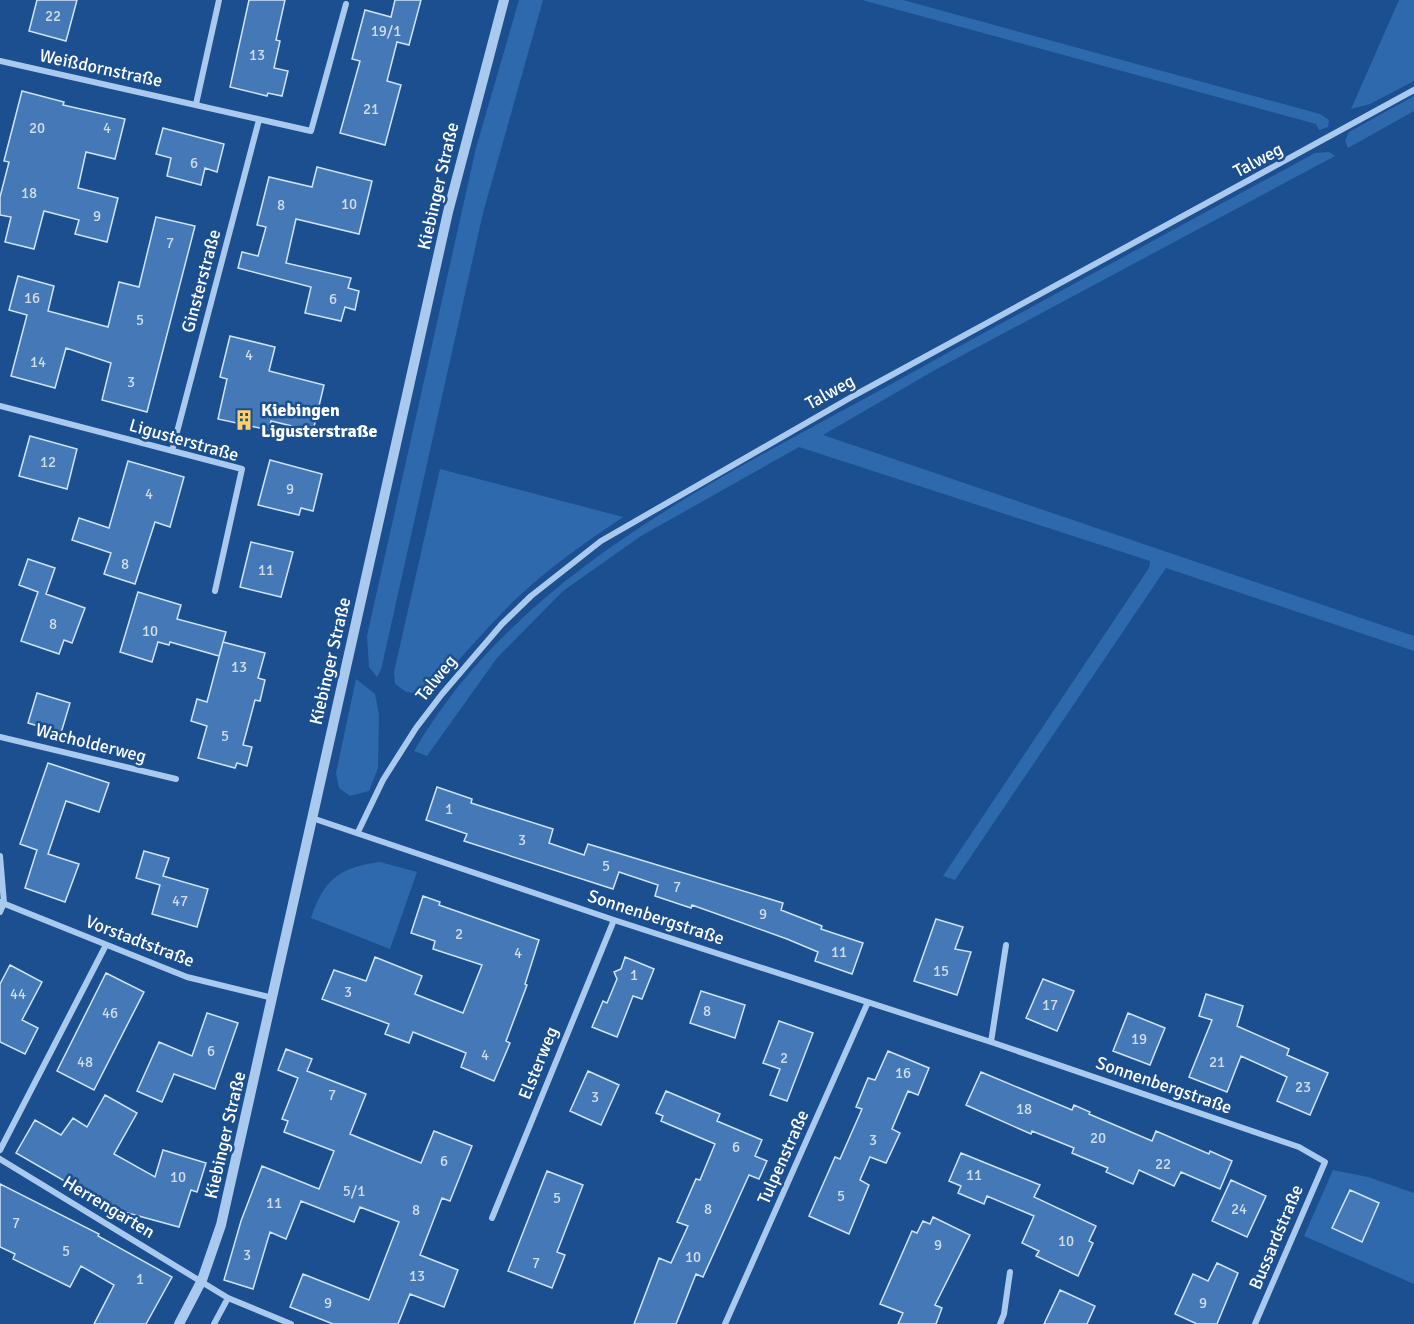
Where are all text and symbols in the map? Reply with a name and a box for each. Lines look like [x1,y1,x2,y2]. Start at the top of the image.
house number: 22 [45,7,61,25]
house number: 19/1 [371,22,401,40]
street label: Weißdornstraße [38,44,164,92]
house number: 13 [249,46,265,64]
house number: 21 [363,100,379,118]
house number: 20 [29,119,45,137]
house number: 4 [103,119,111,137]
street label: Kiebinger Straße [413,120,463,252]
street label: Talweg [1229,138,1287,182]
house number: 6 [190,154,198,172]
house number: 18 [21,184,37,202]
house number: 10 [341,195,357,213]
house number: 8 [277,196,285,214]
house number: 9 [93,207,101,225]
street label: Ginsterstraße [177,227,225,335]
house number: 7 [166,234,174,252]
house number: 16 [24,289,40,307]
house number: 6 [329,290,337,308]
house number: 5 [136,311,144,329]
house number: 4 [245,346,253,364]
house number: 14 [30,353,46,371]
street label: Talweg [801,370,859,414]
house number: 3 [127,373,135,391]
place label: Kiebingen Ligusterstraße [261,399,377,442]
building icon: Kiebingen Ligusterstraße [232,408,256,432]
street label: Ligusterstraße [127,414,241,466]
house number: 12 [40,453,56,471]
house number: 9 [286,480,294,498]
house number: 4 [145,485,153,503]
house number: 8 [121,555,129,573]
house number: 11 [258,561,274,579]
street label: Kiebinger Straße [305,595,355,727]
house number: 8 [49,615,57,633]
house number: 10 [142,622,158,640]
street label: Talweg [411,650,461,706]
house number: 13 [231,658,247,676]
street label: Wacholderweg [33,719,149,767]
house number: 5 [221,727,229,745]
house number: 1 [445,800,453,818]
house number: 3 [518,831,526,849]
house number: 5 [602,857,610,875]
house number: 7 [673,878,681,896]
street label: Sonnenbergstraße [585,885,727,949]
house number: 47 [172,892,188,910]
house number: 9 [759,905,767,923]
street label: Vorstadtstraße [83,910,197,972]
house number: 2 [455,925,463,943]
house number: 11 [831,943,847,961]
house number: 4 [514,944,522,962]
house number: 15 [933,962,949,980]
house number: 1 [630,966,638,984]
house number: 3 [344,983,352,1001]
house number: 44 [10,985,26,1003]
house number: 17 [1042,996,1058,1014]
house number: 8 [703,1002,711,1020]
house number: 46 [102,1004,118,1022]
street label: Elsterweg [513,1023,563,1103]
house number: 19 [1131,1030,1147,1048]
house number: 6 [207,1042,215,1060]
house number: 4 [481,1046,489,1064]
house number: 2 [780,1049,788,1067]
street label: Sonnenbergstraße [1093,1051,1235,1119]
house number: 48 [77,1053,93,1071]
house number: 21 [1209,1053,1225,1071]
house number: 16 [895,1064,911,1082]
street label: Kiebinger Straße [200,1069,250,1201]
house number: 23 [1295,1078,1311,1096]
house number: 7 [328,1086,336,1104]
house number: 3 [591,1088,599,1106]
house number: 18 [1016,1100,1032,1118]
street label: Tulpenstraße [752,1106,814,1208]
house number: 20 [1090,1129,1106,1147]
house number: 3 [869,1131,877,1149]
house number: 6 [732,1138,740,1156]
house number: 6 [440,1152,448,1170]
house number: 22 [1155,1155,1171,1173]
house number: 11 [966,1166,982,1184]
house number: 10 [170,1168,186,1186]
street label: Herrengarten [59,1171,159,1243]
street label: Bussardstraße [1244,1181,1308,1293]
house number: 5/1 [343,1182,365,1200]
house number: 5 [837,1187,845,1205]
house number: 5 [553,1189,561,1207]
house number: 11 [266,1194,282,1212]
house number: 8 [704,1200,712,1218]
house number: 24 [1231,1200,1247,1218]
house number: 8 [412,1201,420,1219]
house number: 7 [12,1214,20,1232]
house number: 10 [1058,1232,1074,1250]
house number: 9 [934,1236,942,1254]
house number: 5 [62,1242,70,1260]
house number: 3 [243,1246,251,1264]
house number: 10 [685,1248,701,1266]
house number: 7 [532,1254,540,1272]
house number: 13 [409,1267,425,1285]
house number: 1 [136,1270,144,1288]
house number: 9 [324,1294,332,1312]
house number: 9 [1199,1294,1207,1312]

